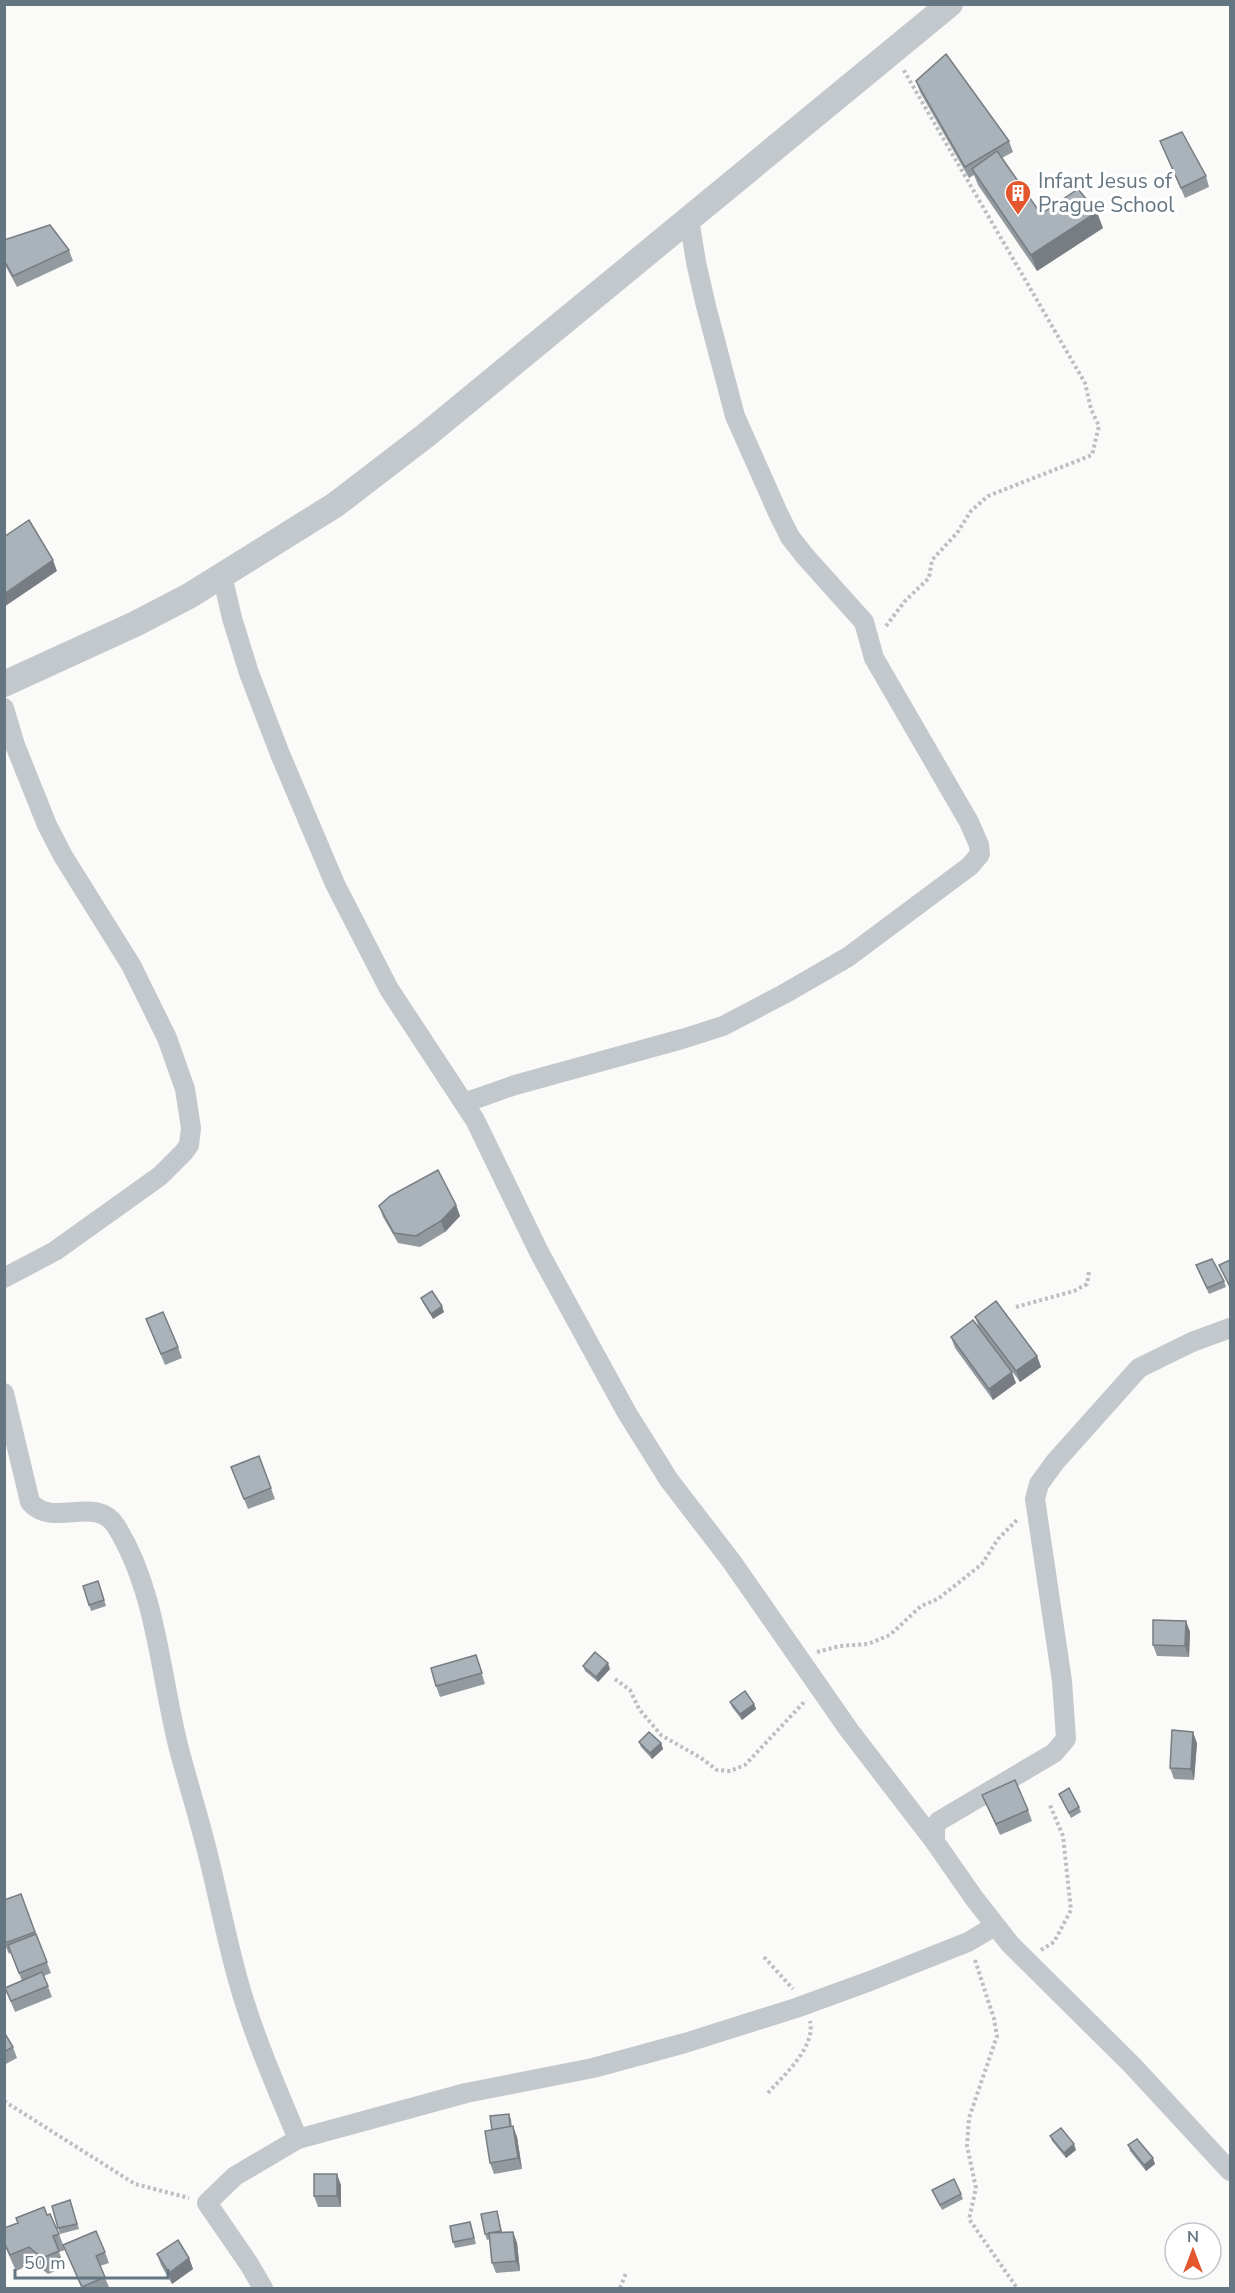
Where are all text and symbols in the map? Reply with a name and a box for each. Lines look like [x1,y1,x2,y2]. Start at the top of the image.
place label: Infant Jesus of Prague School [1038,167,1175,219]
building icon: Infant Jesus of Prague School [1003,178,1033,216]
north arrow [1163,2221,1223,2281]
text: N [1187,2226,1199,2248]
scale bar [15,2242,168,2280]
text: 50 m [24,2251,66,2275]

